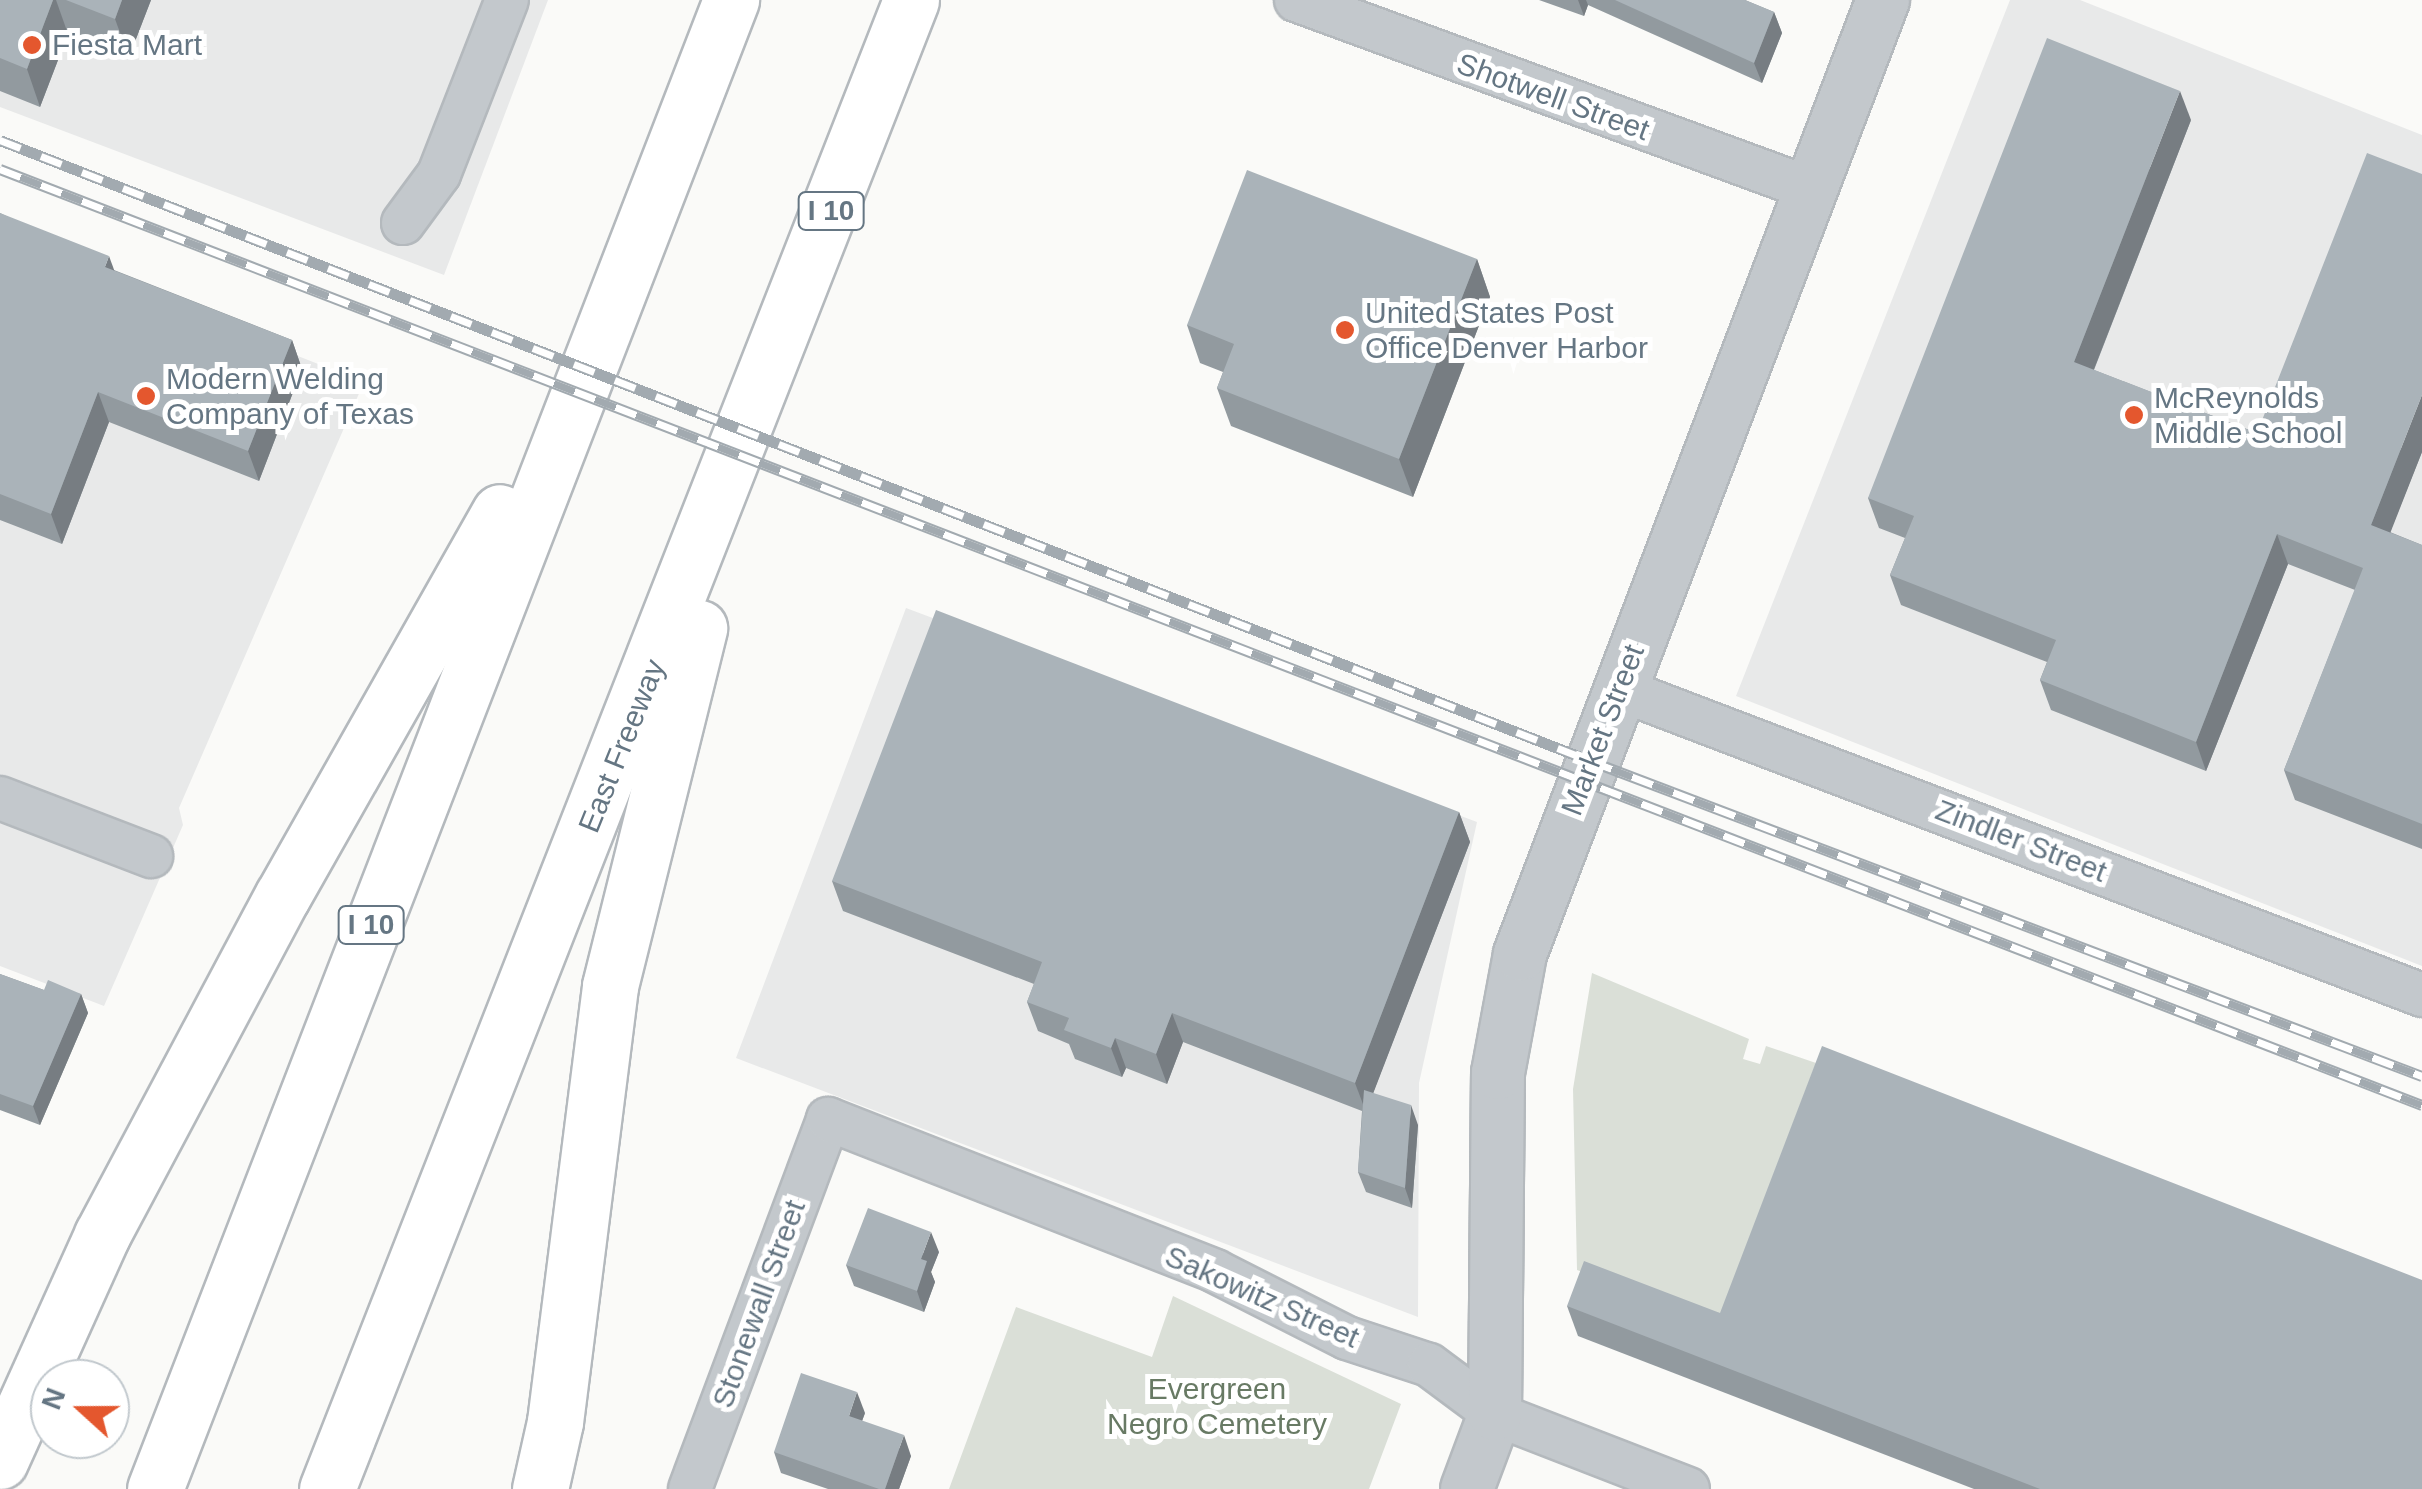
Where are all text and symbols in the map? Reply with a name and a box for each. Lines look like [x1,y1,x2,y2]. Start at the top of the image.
place label: Fiesta Mart [52,27,202,63]
marker: Fiesta Mart [21,34,43,56]
street label: Shotwell Street [1452,46,1654,148]
road number: I 10 [796,188,866,234]
place label: United States Post Office Denver Harbor [1365,295,1648,366]
marker: United States Post Office Denver Harbor [1334,319,1356,341]
place label: Modern Welding Company of Texas [166,361,414,432]
place label: McReynolds Middle School [2154,380,2342,450]
marker: Modern Welding Company of Texas [135,385,157,407]
marker: McReynolds Middle School [2123,404,2145,426]
street label: Market Street [1554,639,1652,821]
street label: East Freeway [571,654,673,838]
street label: Zindler Street [1930,792,2112,890]
road number: I 10 [336,902,406,948]
street label: Stonewall Street [705,1195,813,1413]
street label: Sakowitz Street [1159,1238,1365,1356]
north arrow [30,1359,130,1459]
park label: Evergreen Negro Cemetery [1107,1371,1327,1442]
text: N [35,1384,71,1414]

